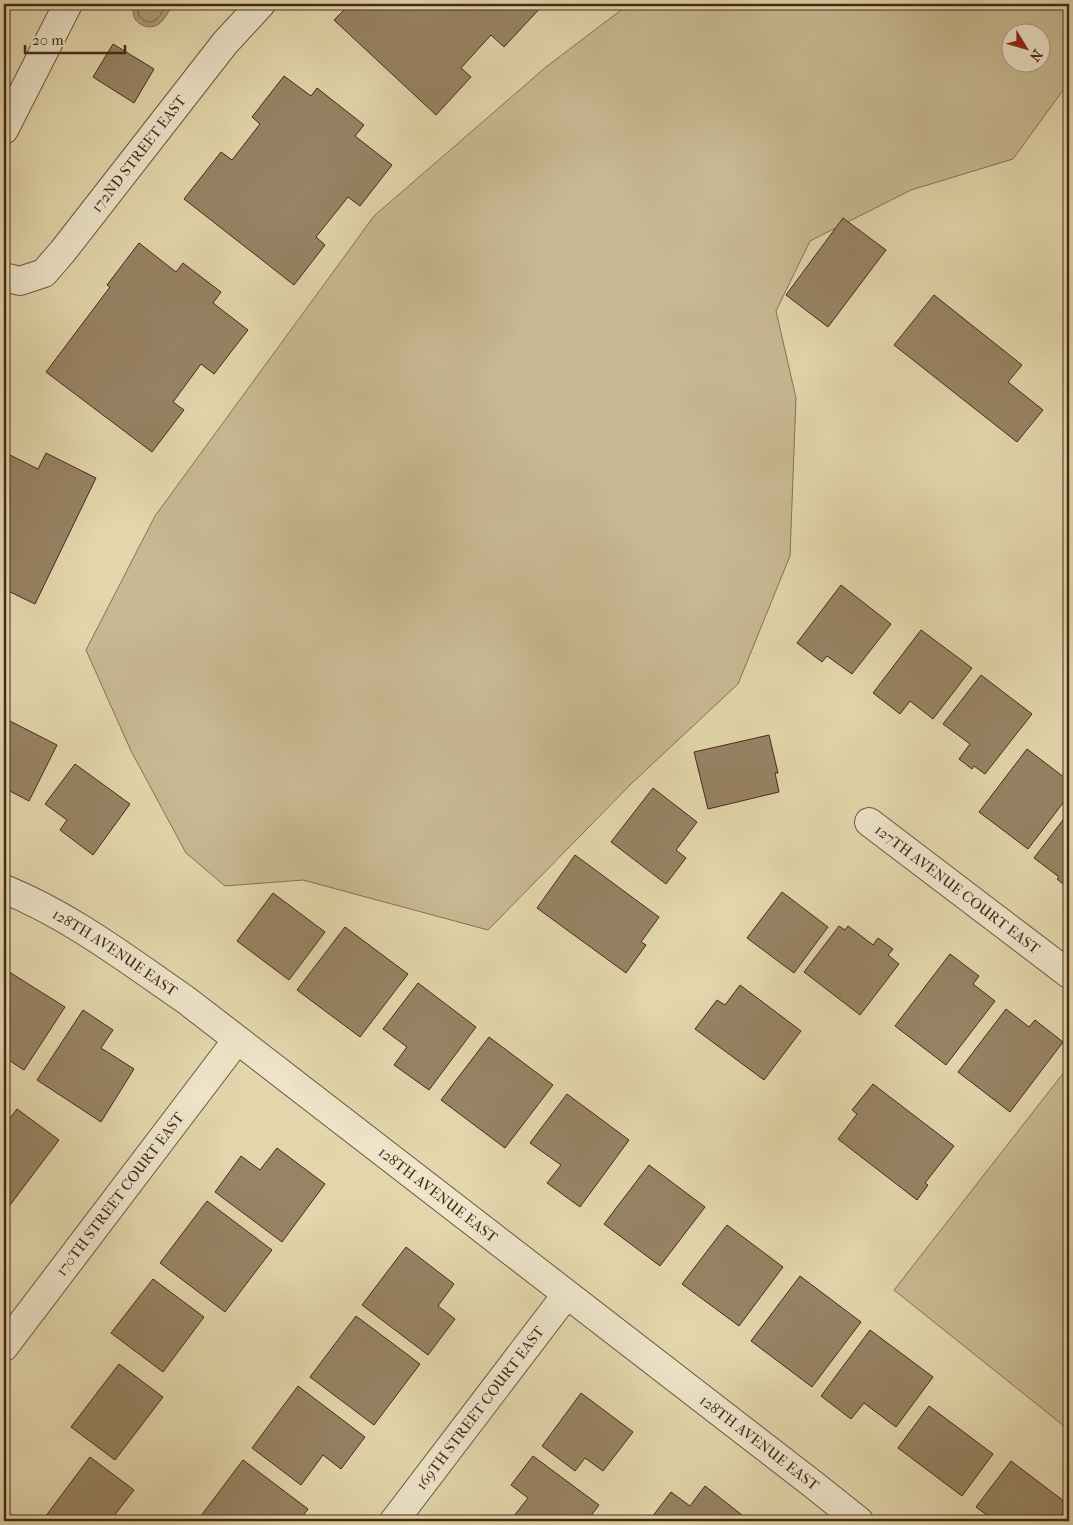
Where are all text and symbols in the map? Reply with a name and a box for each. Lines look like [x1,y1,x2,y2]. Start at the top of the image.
scale bar [25,22,125,54]
north arrow [1000,22,1050,72]
text: 20 m [32,31,64,49]
text: N [1026,46,1046,65]
street label: 172ND STREET EAST [87,91,190,216]
street label: 127TH AVENUE COURT EAST [871,821,1044,958]
street label: 128TH AVENUE EAST [49,905,181,1001]
street label: 170TH STREET COURT EAST [52,1108,188,1279]
street label: 128TH AVENUE EAST [375,1143,502,1247]
street label: 169TH STREET COURT EAST [412,1322,549,1493]
street label: 128TH AVENUE EAST [696,1391,823,1495]

